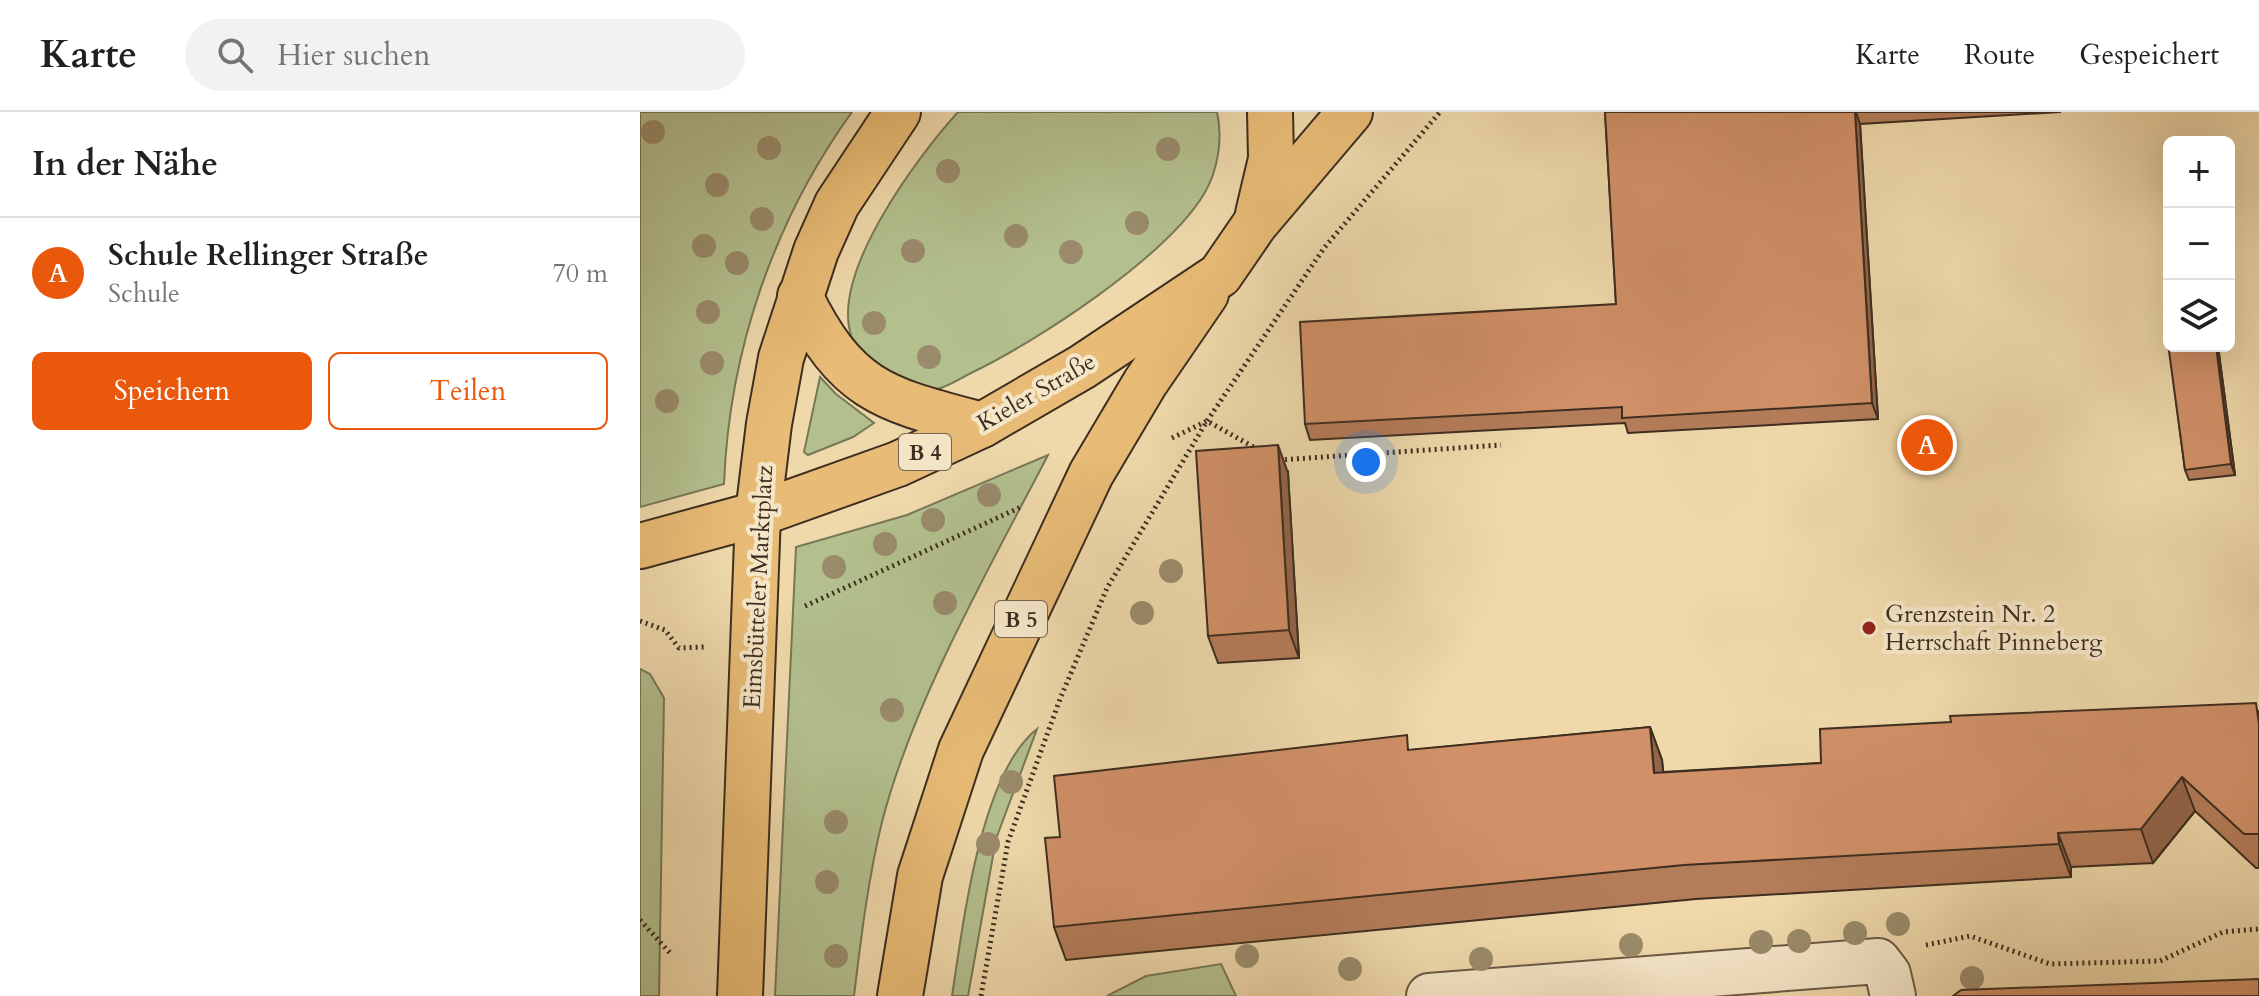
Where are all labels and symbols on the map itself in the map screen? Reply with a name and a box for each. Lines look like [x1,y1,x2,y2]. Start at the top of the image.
street label: Kieler Straße [971,345,1102,440]
pin: A [1901,415,1953,475]
road number: B 4 [899,434,951,470]
your location [1346,442,1386,482]
street label: Eimsbütteler Marktplatz [736,464,781,710]
place label: Grenzstein Nr. 2 Herrschaft Pinneberg [1885,598,2103,659]
road number: B 5 [995,601,1047,637]
marker: Grenzstein Nr. 2 Herrschaft Pinneberg [1860,619,1878,637]

